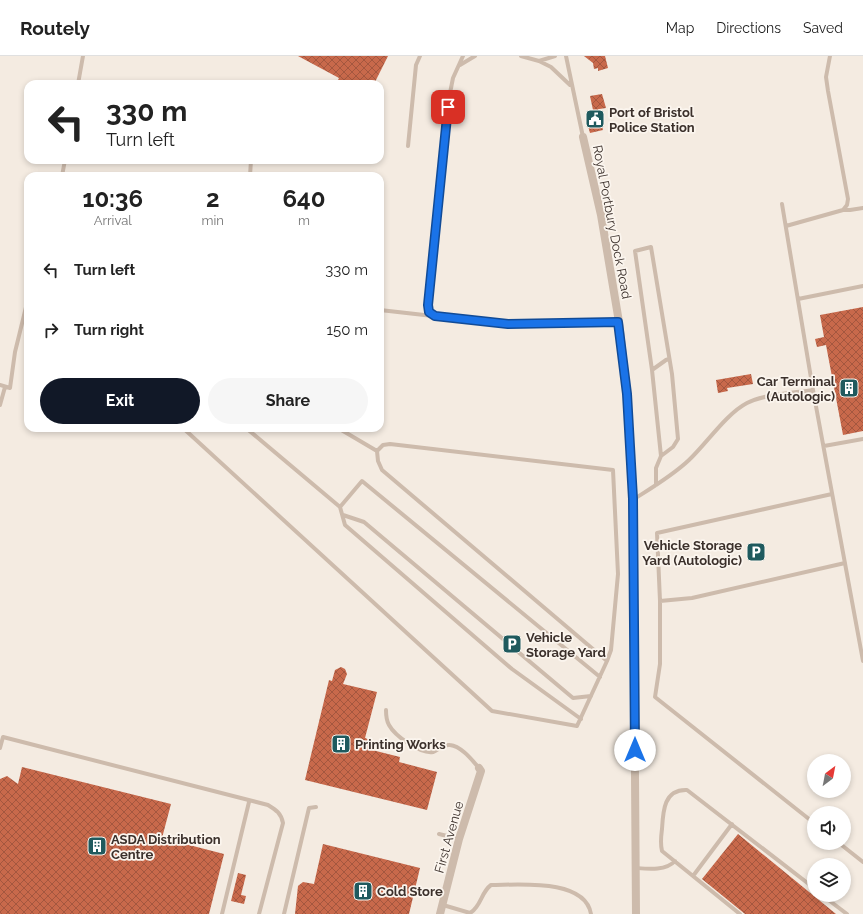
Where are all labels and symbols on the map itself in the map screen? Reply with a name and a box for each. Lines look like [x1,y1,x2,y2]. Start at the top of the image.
pin [431,90,465,124]
place label: Port of Bristol Police Station [609,105,695,135]
public building icon: Port of Bristol Police Station [584,108,606,130]
street label: Royal Portbury Dock Road [590,144,634,300]
place label: Car Terminal (Autologic) [757,374,836,404]
building icon: Car Terminal (Autologic) [838,377,860,399]
place label: Vehicle Storage Yard (Autologic) [642,538,742,568]
parking icon: Vehicle Storage Yard (Autologic) [745,541,767,563]
place label: Vehicle Storage Yard [526,630,606,660]
parking icon: Vehicle Storage Yard [501,633,523,655]
position arrow [614,729,656,771]
building icon: Printing Works [330,733,352,755]
place label: Printing Works [355,737,446,752]
north arrow [807,754,851,798]
street label: First Avenue [432,799,467,875]
place label: ASDA Distribution Centre [111,832,221,862]
building icon: ASDA Distribution Centre [86,835,108,857]
building icon: Cold Store [352,880,374,902]
place label: Cold Store [377,884,443,899]

